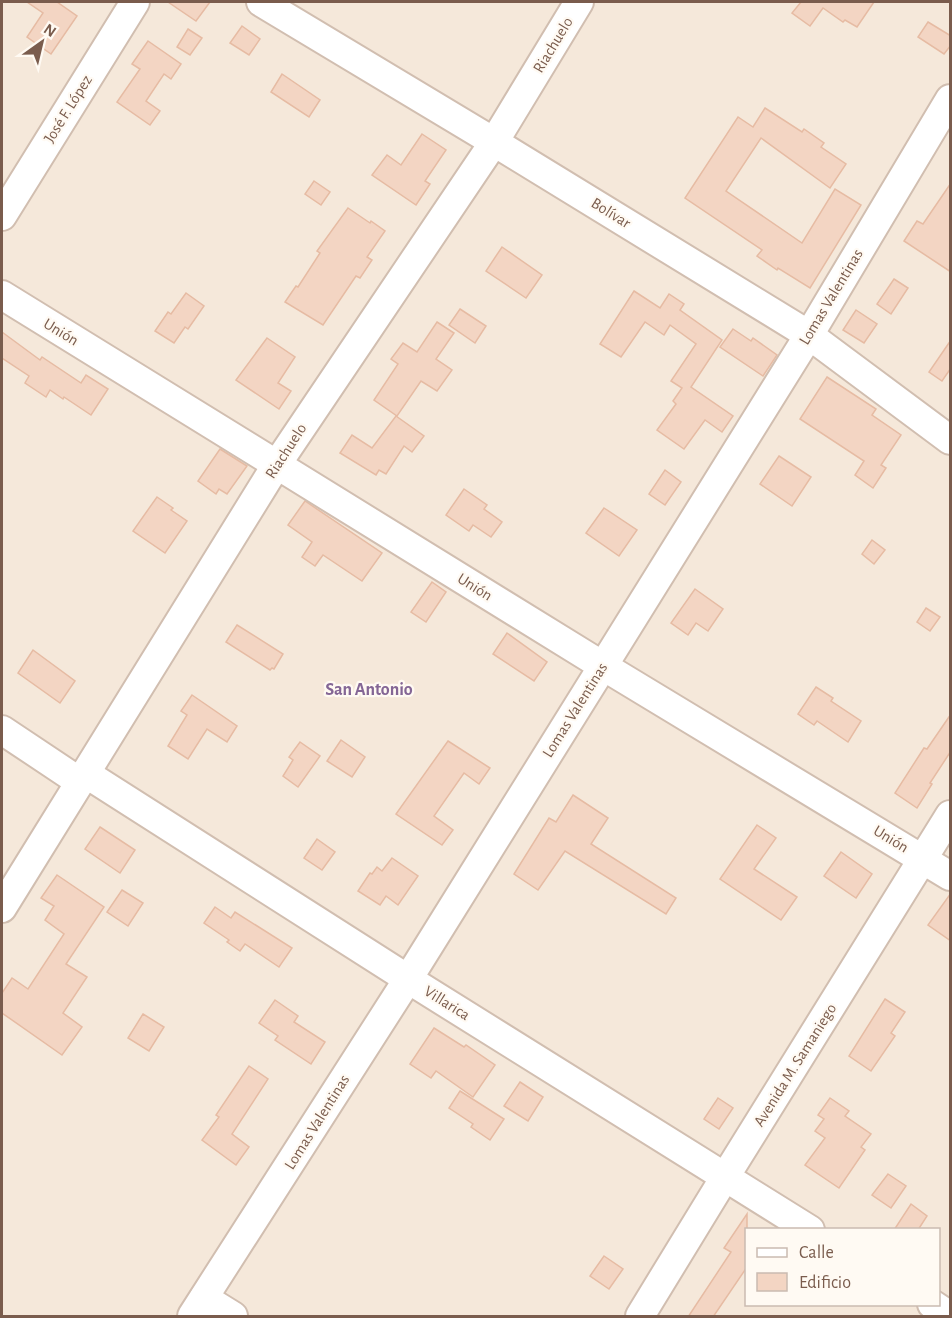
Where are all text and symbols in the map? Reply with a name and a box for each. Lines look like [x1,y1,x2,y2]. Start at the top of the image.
north arrow [12,12,72,72]
street label: Riachuelo [530,14,576,76]
text: N [41,21,59,40]
street label: José F. López [41,72,95,146]
street label: Bolívar [589,195,634,232]
street label: Lomas Valentinas [796,246,866,348]
street label: Unión [41,315,81,349]
street label: Riachuelo [262,421,310,481]
street label: Unión [455,570,495,604]
street label: Lomas Valentinas [539,660,611,760]
district label: San Antonio [325,681,413,699]
street label: Unión [871,822,911,856]
street label: Villarica [421,983,473,1023]
street label: Avenida M. Samaniego [751,1001,839,1129]
street label: Lomas Valentinas [281,1072,353,1172]
legend [745,1228,940,1306]
text: Calle [799,1244,834,1262]
text: Edificio [799,1274,851,1292]

